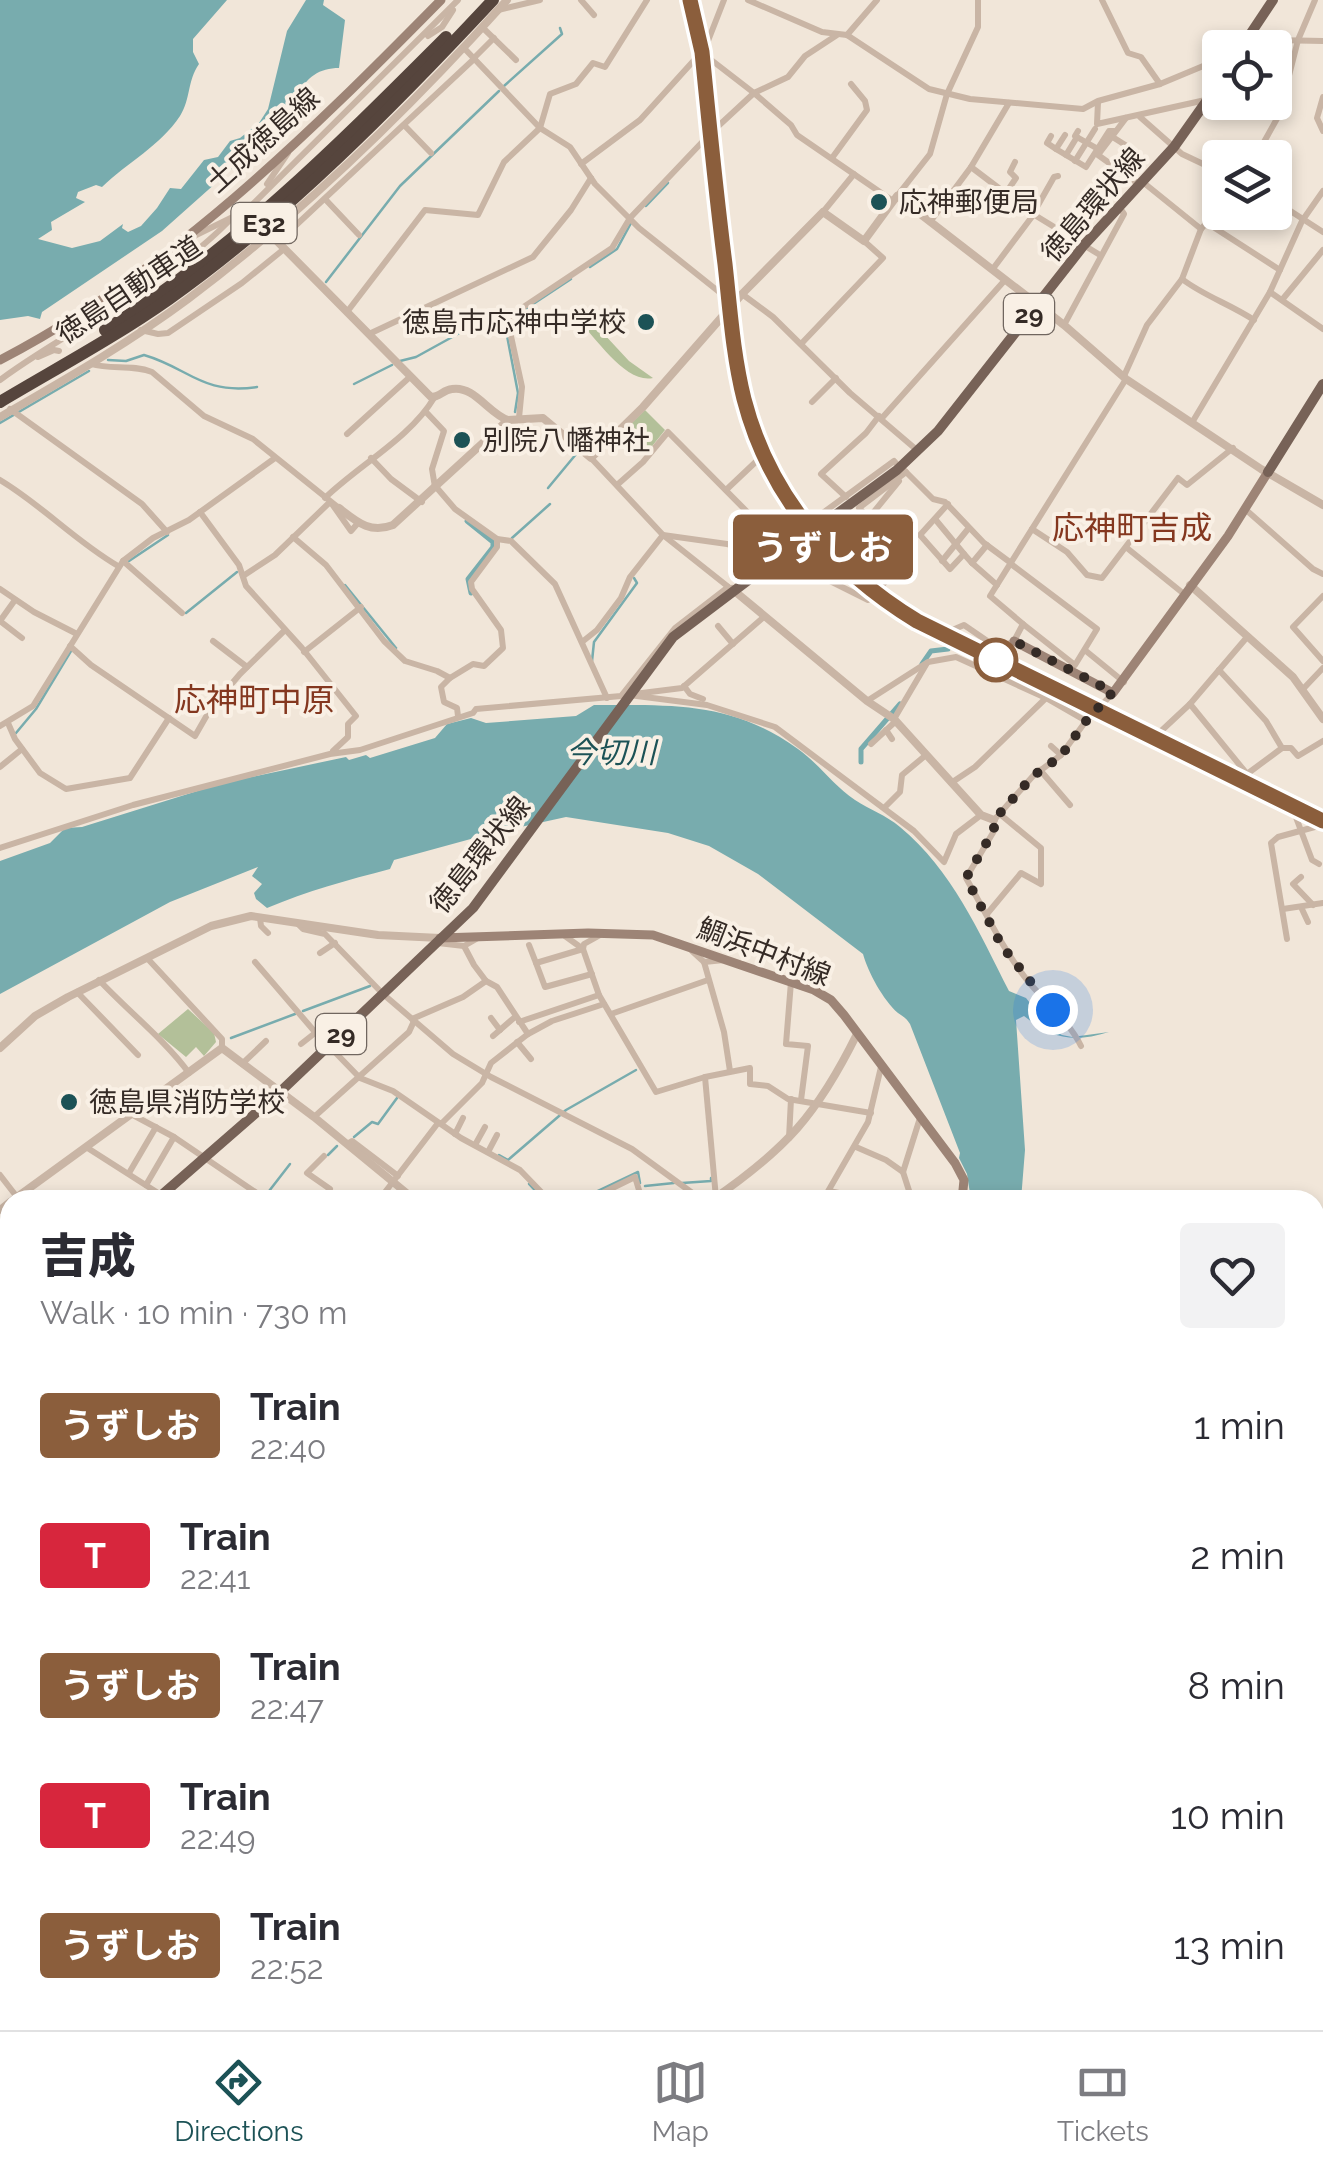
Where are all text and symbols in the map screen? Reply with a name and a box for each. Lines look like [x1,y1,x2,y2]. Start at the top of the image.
map controls [1202,30,1292,230]
button: locate [1202,30,1292,120]
street label: 土成徳島線 [200,81,326,199]
button: layers [1202,140,1292,230]
street label: 徳島環状線 [1035,141,1151,269]
place label: 応神郵便局 [899,186,1039,219]
marker: 応神郵便局 [868,191,890,213]
road number: E32 [232,203,296,243]
street label: 徳島自動車道 [50,229,208,351]
road number: 29 [1004,294,1054,334]
place label: 徳島市応神中学校 [402,306,626,339]
marker: 徳島市応神中学校 [635,311,657,333]
place label: 別院八幡神社 [482,424,650,457]
marker: 別院八幡神社 [451,429,473,451]
district label: 応神町吉成 [1052,509,1212,546]
line badge: うずしお [753,514,893,580]
text: うずしお [753,527,893,568]
unlabelled marker [975,639,1017,681]
district label: 応神町中原 [174,681,334,718]
water label: 今切川 [566,735,659,770]
street label: 徳島環状線 [423,790,537,920]
street label: 鯛浜中村線 [693,912,835,992]
your location [1028,985,1078,1035]
road number: 29 [316,1014,366,1054]
place label: 徳島県消防学校 [89,1086,285,1119]
marker: 徳島県消防学校 [58,1091,80,1113]
button: heart [1180,1223,1285,1328]
text: 吉成 [40,1228,136,1284]
text: Walk · 10 min · 730 m [40,1294,347,1331]
text: Train [250,1384,341,1429]
text: 1 min [1194,1403,1285,1448]
text: うずしお [60,1405,200,1446]
text: 22:40 [250,1429,326,1466]
text: Train [180,1514,271,1559]
text: 2 min [1190,1533,1285,1578]
text: T [84,1535,106,1576]
text: 22:41 [180,1559,251,1596]
text: Train [250,1644,341,1689]
text: 8 min [1187,1663,1285,1708]
text: うずしお [60,1665,200,1706]
text: 22:47 [250,1689,324,1726]
text: Train [180,1774,271,1819]
text: 10 min [1170,1793,1285,1838]
text: T [84,1795,106,1836]
text: 22:49 [180,1819,256,1856]
text: Train [250,1904,341,1949]
text: 13 min [1173,1923,1285,1968]
text: うずしお [60,1925,200,1966]
text: 22:52 [250,1949,324,1986]
tab: Directions [174,2055,303,2148]
tab: Map [652,2055,709,2148]
tab: Tickets [1057,2055,1149,2148]

